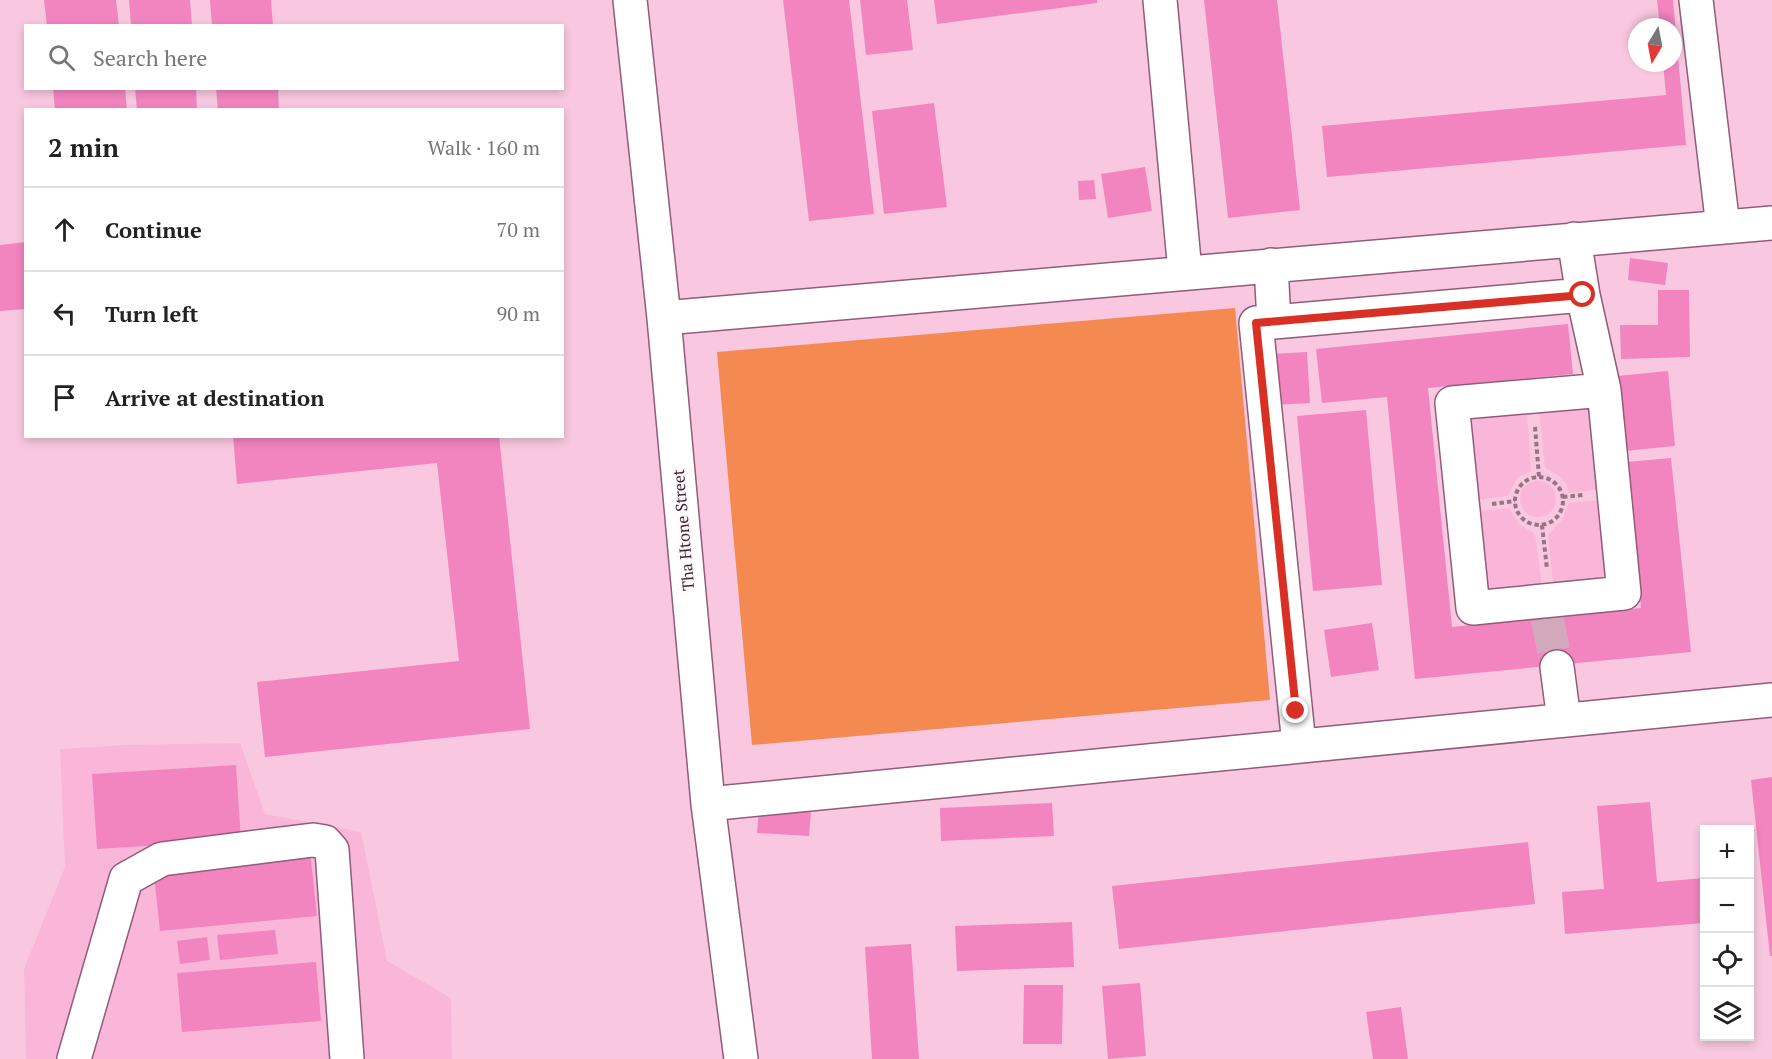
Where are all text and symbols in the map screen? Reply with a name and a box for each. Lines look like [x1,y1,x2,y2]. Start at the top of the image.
north arrow [1628,18,1682,72]
search box [24,24,564,90]
icon: search [45,41,78,74]
text: Search here [93,43,207,72]
text: 2 min [48,130,119,164]
text: Walk · 160 m [428,134,540,161]
icon: ahead [48,213,81,246]
text: Continue [105,215,202,244]
text: 70 m [497,216,540,243]
route start [1569,281,1595,307]
icon: left [48,297,81,330]
text: Turn left [105,299,198,328]
text: 90 m [497,300,540,327]
icon: arrive [48,381,81,414]
text: Arrive at destination [105,383,324,412]
street label: Tha Htone Street [667,468,699,592]
route end [1282,697,1308,723]
map controls [1700,825,1754,1041]
button: + [1700,825,1754,879]
button: − [1700,879,1754,933]
button: locate [1700,933,1754,987]
button: layers [1700,987,1754,1041]

